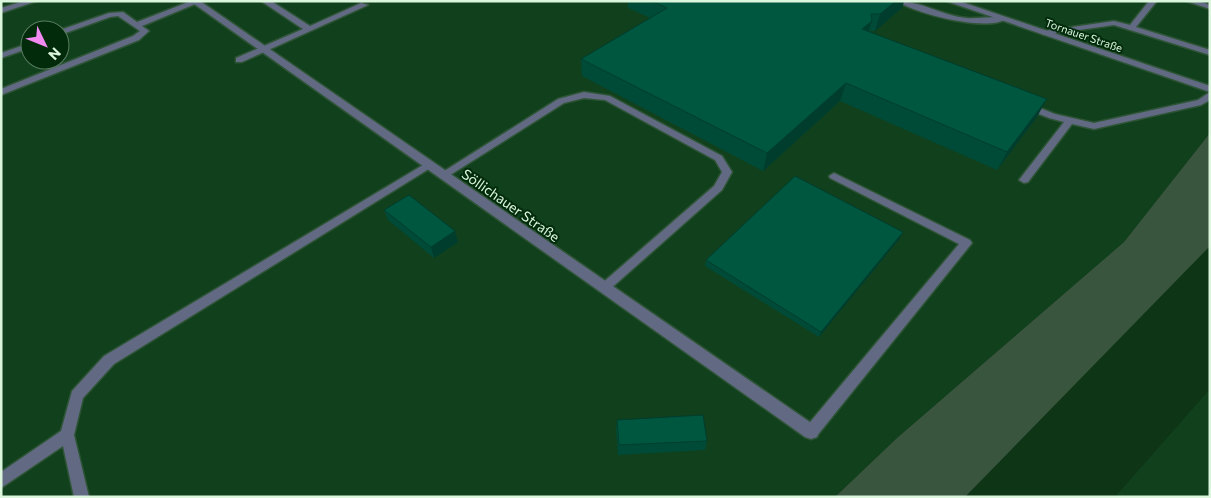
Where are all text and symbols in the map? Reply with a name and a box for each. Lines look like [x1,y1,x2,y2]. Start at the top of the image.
street label: Tornauer Straße [1044,16,1125,54]
north arrow [20,20,70,70]
text: N [45,45,65,64]
street label: Söllichauer Straße [459,165,563,245]

